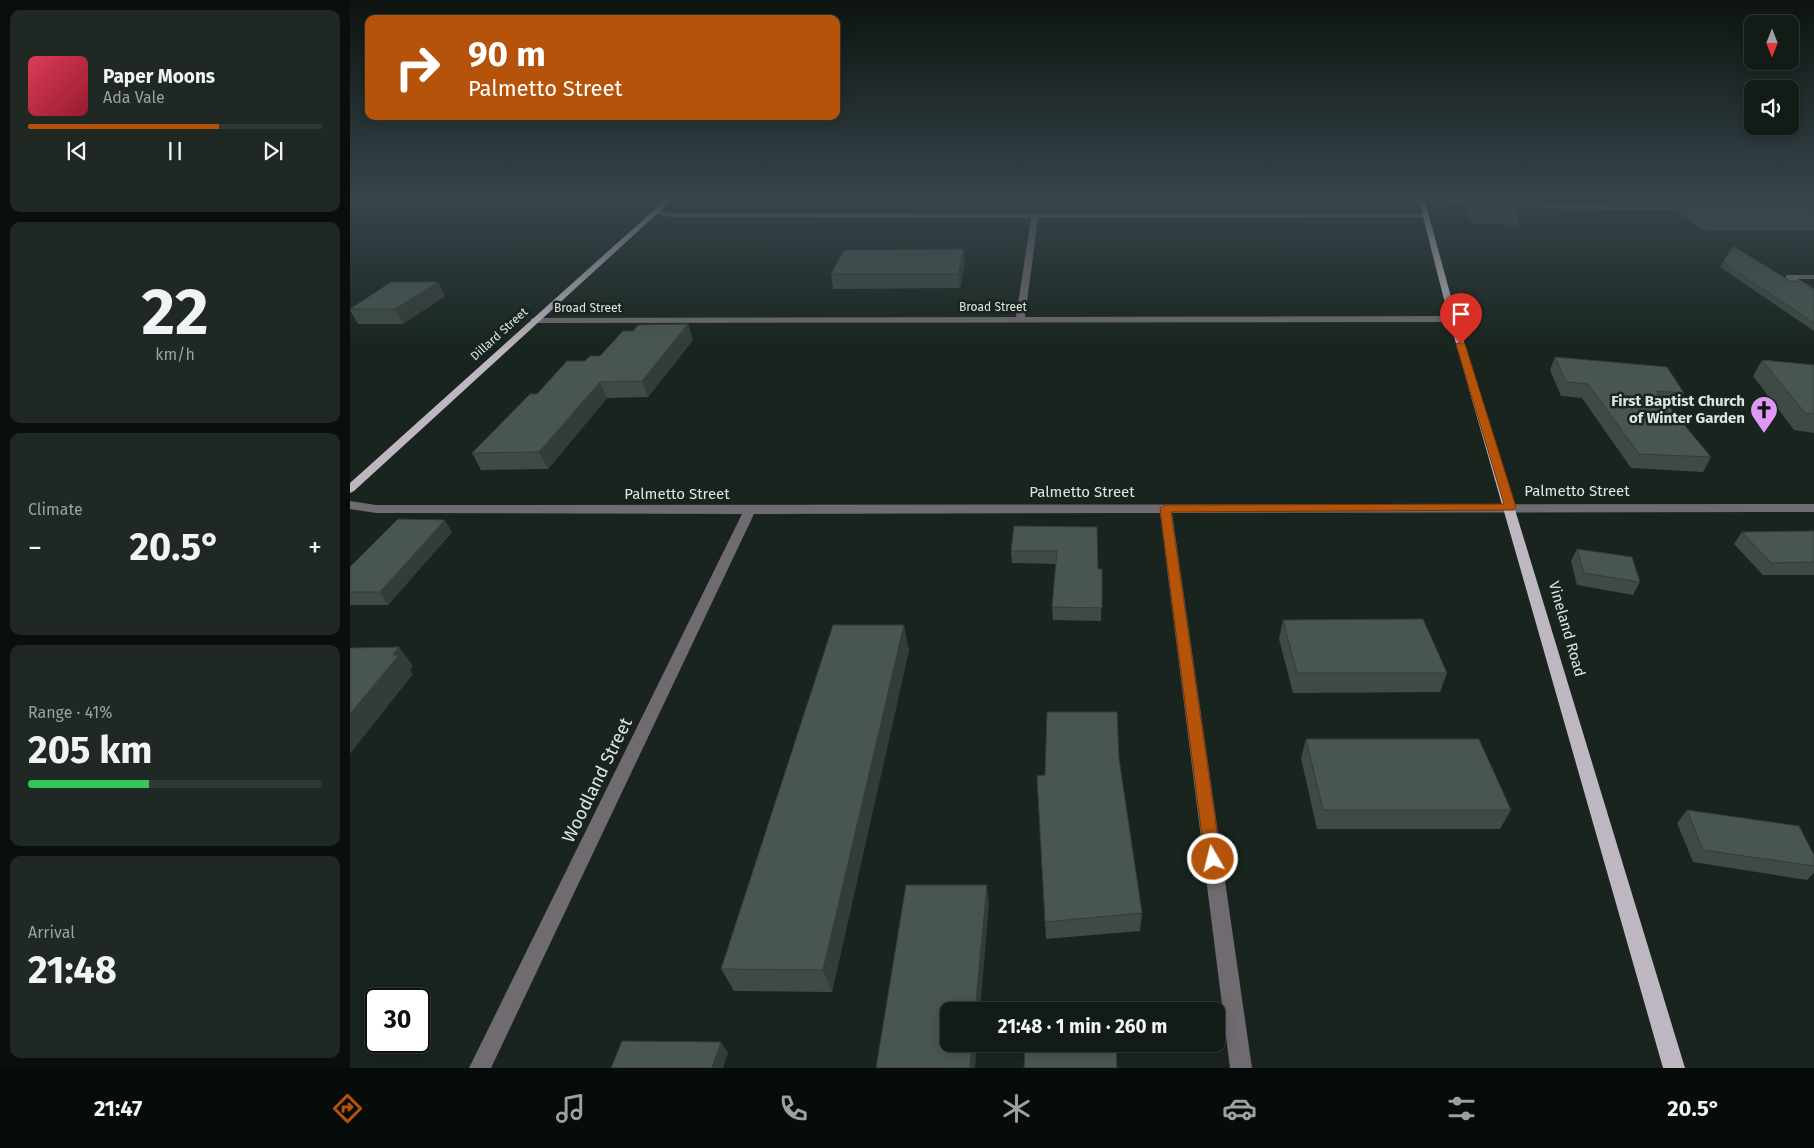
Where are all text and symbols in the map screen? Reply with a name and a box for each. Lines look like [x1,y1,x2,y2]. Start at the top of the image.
north arrow [1744,15,1799,70]
map controls [1744,15,1799,135]
text: 90 m [468,33,546,75]
icon: right [385,35,450,100]
text: Paper Moons [103,65,215,88]
text: Palmetto Street [468,75,623,102]
button: sound [1744,80,1799,135]
text: Ada Vale [103,88,165,107]
icon: previous [63,137,91,165]
icon: pause [161,137,189,165]
icon: next [259,137,287,165]
text: 22 [141,273,209,351]
pin [1440,293,1482,344]
street label: Broad Street [959,300,1028,314]
icon: arrive [1447,300,1475,328]
street label: Broad Street [554,301,623,315]
street label: Dillard Street [468,304,531,363]
text: km/h [155,345,195,364]
place label: First Baptist Church of Winter Garden [1611,392,1745,427]
church icon: First Baptist Church of Winter Garden [1749,395,1779,434]
street label: Palmetto Street [1524,482,1630,500]
street label: Palmetto Street [1029,483,1135,501]
street label: Palmetto Street [624,485,730,503]
text: Climate [28,500,83,519]
text: 20.5° [129,524,221,570]
text: − [28,531,42,564]
text: + [308,531,322,564]
street label: Vineland Road [1545,579,1589,679]
text: Range · 41% [28,703,112,722]
street label: Woodland Street [557,713,637,846]
text: 205 km [28,727,152,773]
position arrow [1186,832,1238,884]
text: Arrival [28,923,75,942]
text: 21:48 [28,947,117,993]
speed limit sign: 30 [365,988,430,1053]
text: 21:48 · 1 min · 260 m [998,1015,1167,1038]
icon: directions [330,1091,365,1126]
icon: music [553,1091,588,1126]
icon: phone [776,1091,811,1126]
icon: climate [999,1091,1034,1126]
icon: car [1222,1091,1257,1126]
icon: filters [1444,1091,1479,1126]
text: 21:47 [94,1095,142,1122]
text: 20.5° [1667,1095,1720,1122]

